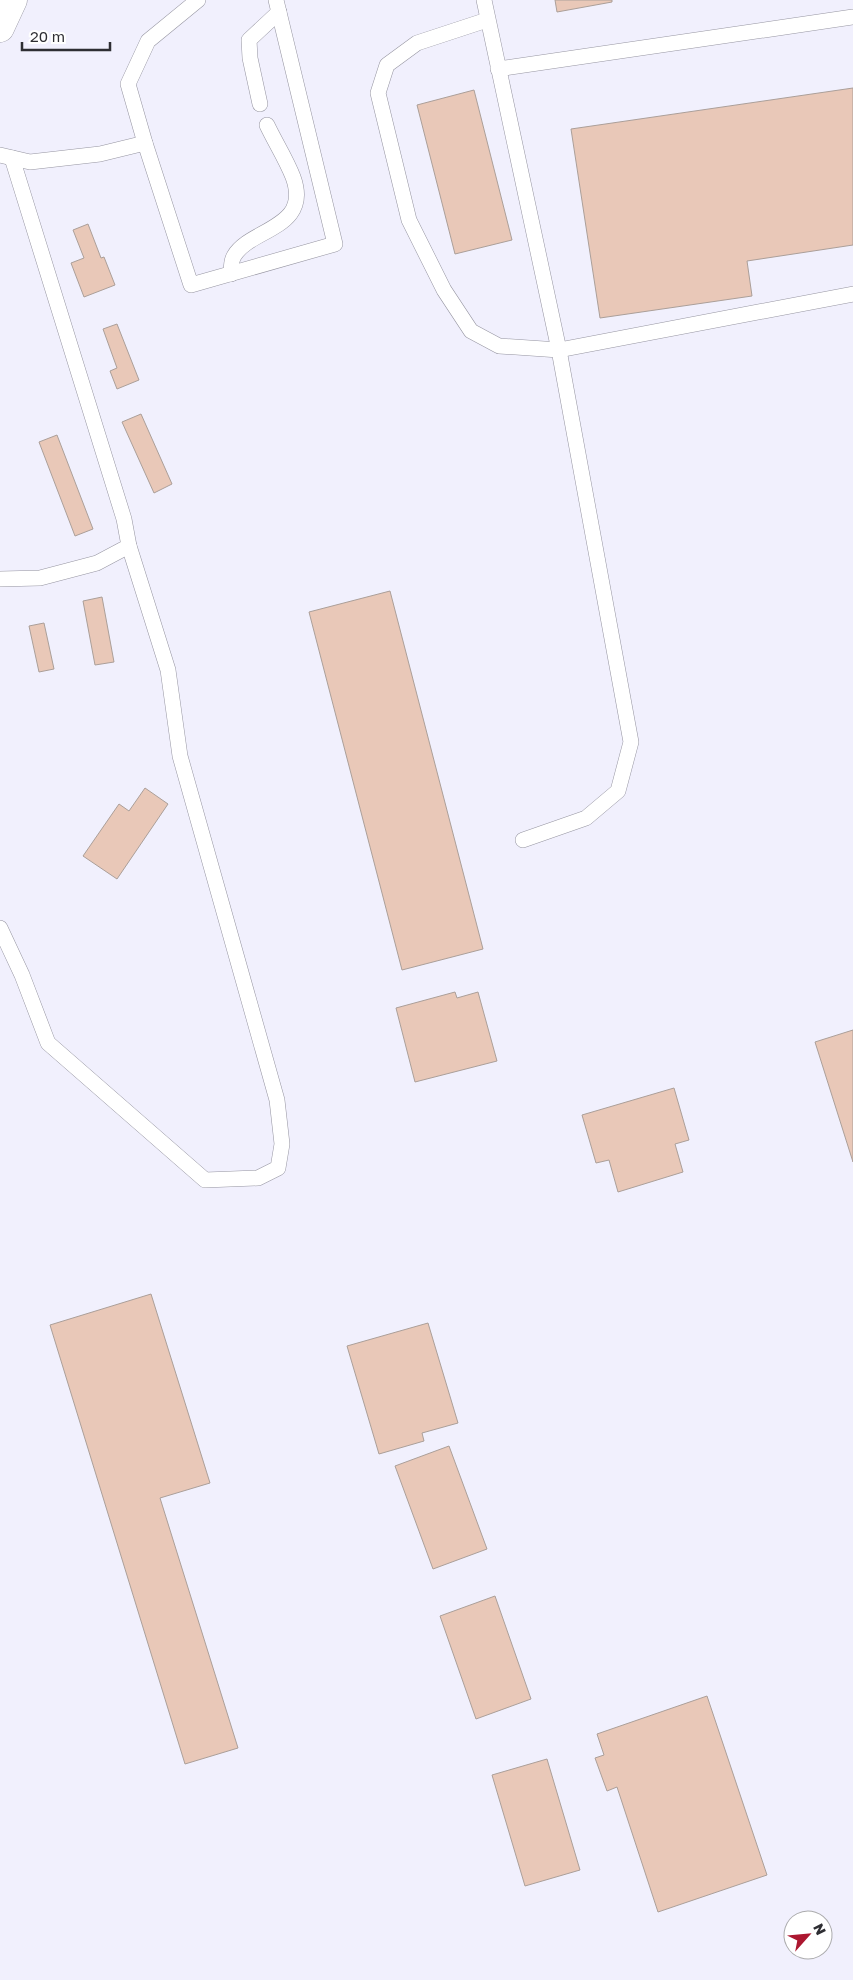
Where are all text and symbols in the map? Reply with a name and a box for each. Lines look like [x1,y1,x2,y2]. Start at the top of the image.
scale bar [22,20,110,52]
text: 20 m [30,27,65,45]
north arrow [783,1910,833,1960]
text: N [810,1920,830,1937]

